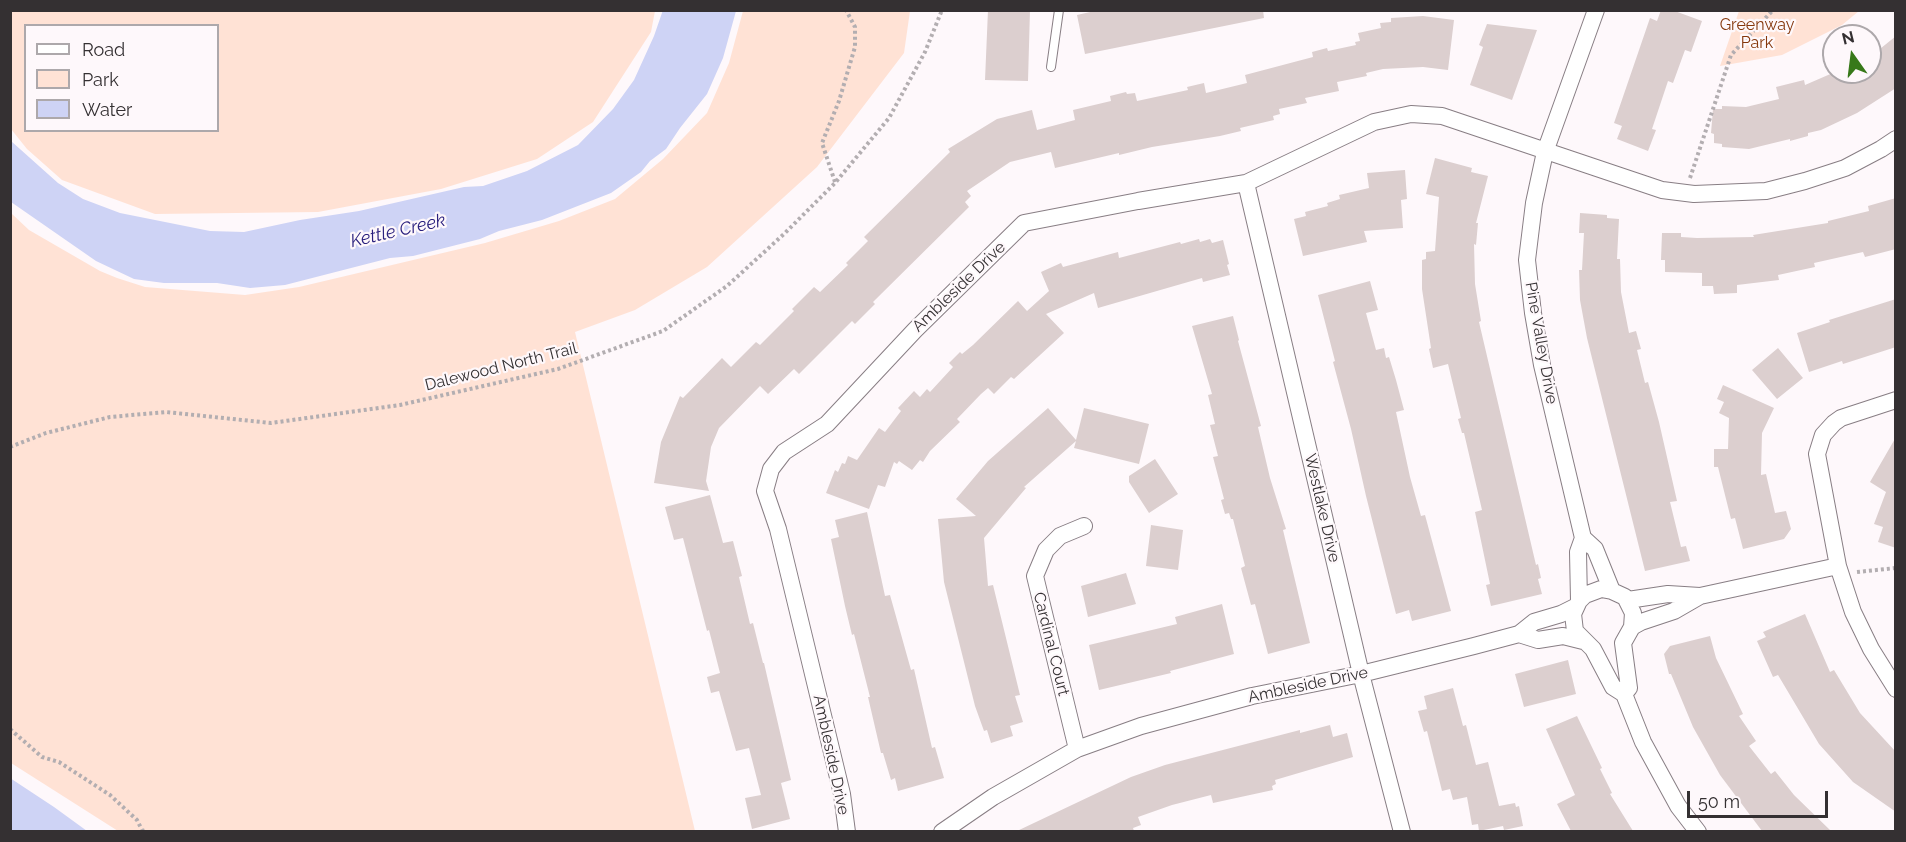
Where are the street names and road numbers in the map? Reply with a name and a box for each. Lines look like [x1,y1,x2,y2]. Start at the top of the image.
street label: Ambleside Drive [908,238,1010,336]
street label: Pine Valley Drive [1521,280,1561,406]
street label: Dalewood North Trail [423,339,579,395]
street label: Westlake Drive [1300,452,1344,564]
street label: Cardinal Court [1029,590,1073,698]
street label: Ambleside Drive [1246,663,1370,707]
street label: Ambleside Drive [809,693,853,817]

